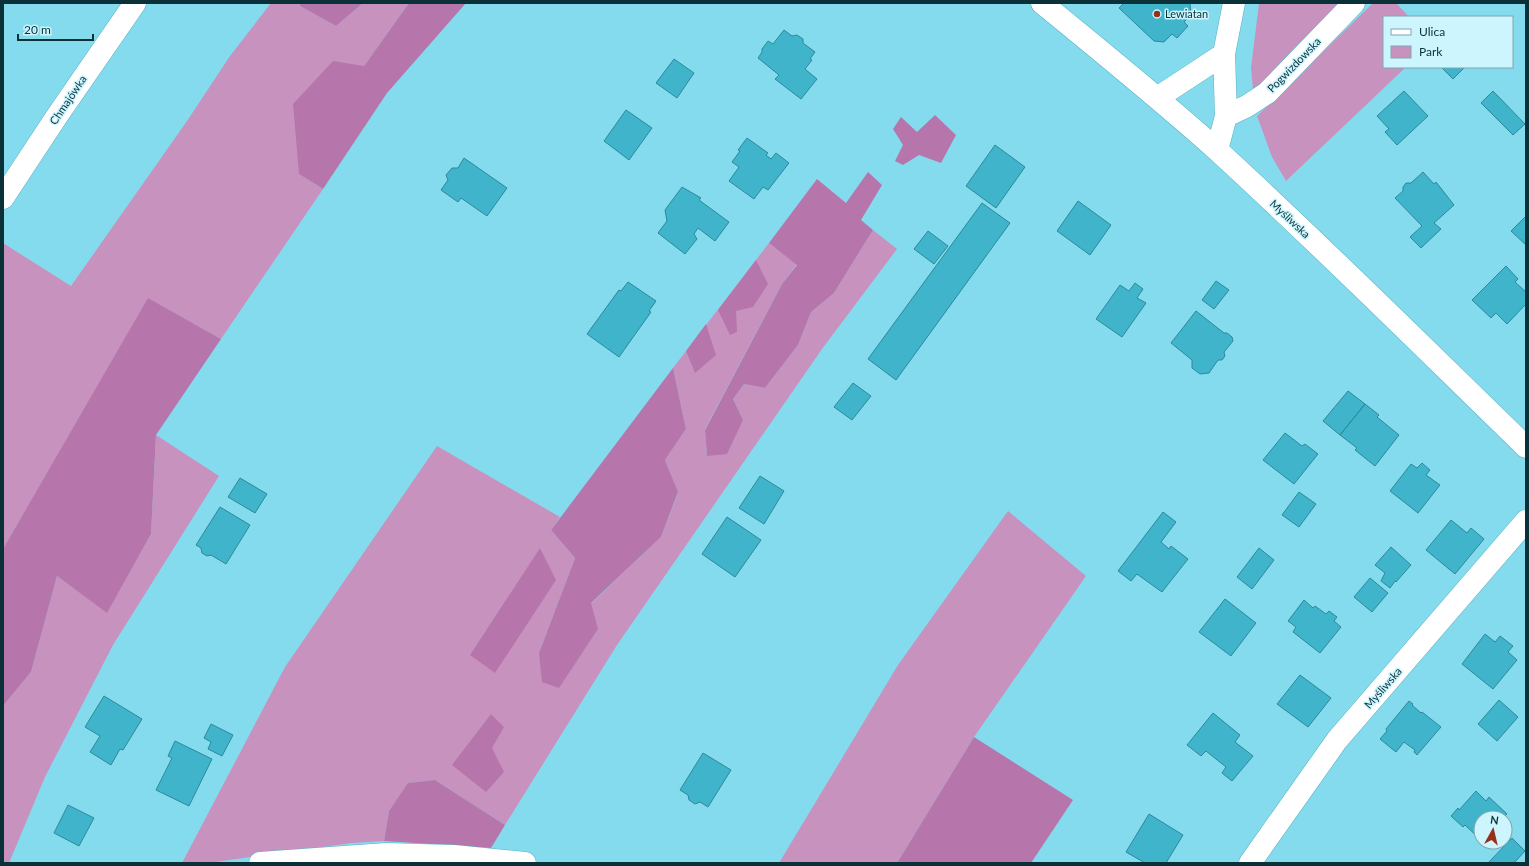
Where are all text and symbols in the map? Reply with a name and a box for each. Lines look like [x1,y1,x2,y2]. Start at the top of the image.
place label: Lewiatan [1165,7,1208,20]
marker: Lewiatan [1152,9,1162,19]
scale bar [18,16,93,42]
legend [1383,16,1513,68]
text: 20 m [24,22,51,37]
text: Ulica [1419,24,1445,39]
street label: Pogwizdowska [1264,35,1323,95]
text: Park [1419,44,1443,59]
street label: Chmajówka [46,73,89,127]
street label: Myśliwska [1268,197,1313,240]
street label: Myśliwska [1361,665,1404,711]
north arrow [1473,810,1513,850]
text: N [1489,813,1500,827]

